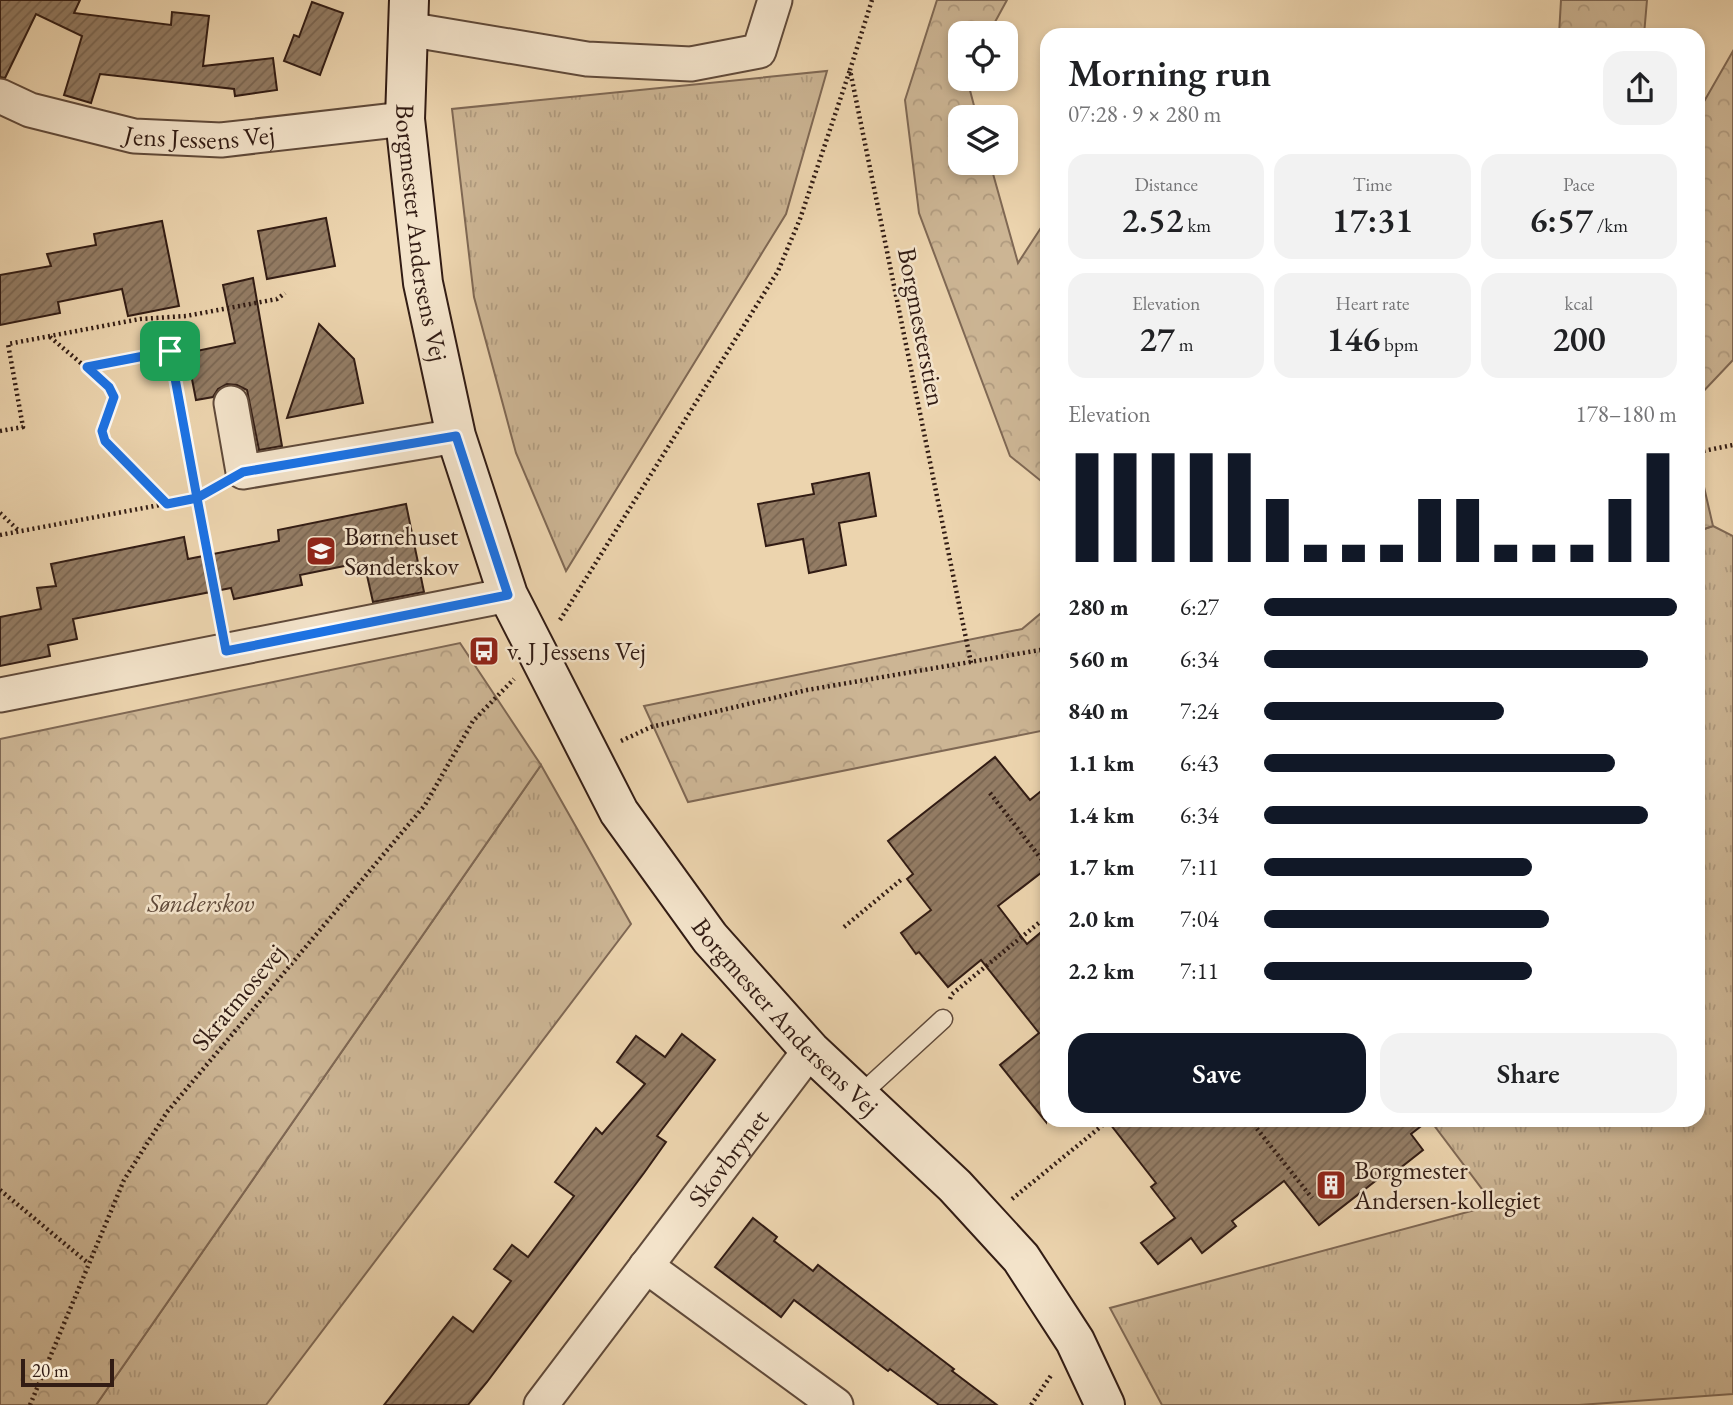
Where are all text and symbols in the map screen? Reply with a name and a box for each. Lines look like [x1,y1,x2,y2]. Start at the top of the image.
map controls [948,21,1018,175]
button: locate [948,21,1018,91]
text: Morning run [1068,48,1271,97]
button: share [1603,51,1677,125]
text: 07:28 · 9 × 280 m [1068,99,1221,129]
street label: Borgmester Andersens Vej [388,104,456,365]
button: layers [948,105,1018,175]
street label: Jens Jessens Vej [119,117,276,157]
text: Distance [1134,172,1198,197]
text: Time [1353,172,1392,197]
text: Pace [1563,172,1595,197]
text: 2.52 [1121,197,1184,242]
text: 17:31 [1332,197,1413,242]
text: 6:57 [1530,197,1593,242]
text: km [1184,213,1211,238]
text: /km [1593,213,1628,238]
street label: Borgmesterstien [890,245,954,409]
text: Elevation [1132,291,1200,316]
text: Heart rate [1336,291,1409,316]
text: kcal [1565,291,1593,316]
text: 27 [1139,316,1175,361]
text: 146 [1326,316,1380,361]
text: 200 [1552,316,1606,361]
pin [140,321,200,381]
icon: arrive [151,332,189,370]
text: m [1175,332,1193,357]
text: bpm [1380,332,1419,357]
text: Elevation [1068,399,1151,429]
text: 178–180 m [1576,399,1677,429]
place label: Børnehuset Sønderskov [344,519,459,583]
school or university icon: Børnehuset Sønderskov [304,534,338,568]
text: 280 m [1068,592,1129,622]
text: 6:27 [1180,592,1219,622]
bus stop icon: v. J Jessens Vej [467,634,501,668]
place label: v. J Jessens Vej [507,634,646,668]
text: 560 m [1068,644,1129,674]
text: 6:34 [1180,644,1219,674]
text: 840 m [1068,696,1129,726]
text: 7:24 [1180,696,1219,726]
text: 1.1 km [1068,748,1135,778]
text: 6:43 [1180,748,1219,778]
text: 1.4 km [1068,800,1135,830]
text: 6:34 [1180,800,1219,830]
text: 1.7 km [1068,852,1135,882]
text: 7:11 [1180,852,1219,882]
park label: Sønderskov [146,886,255,920]
text: 2.0 km [1068,904,1135,934]
text: 7:04 [1180,904,1219,934]
street label: Borgmester Andersens Vej [684,911,886,1123]
street label: Skratmosevej [183,936,293,1058]
text: 2.2 km [1068,956,1135,986]
text: 7:11 [1180,956,1219,986]
button: Save [1068,1033,1366,1113]
button: Share [1380,1033,1677,1113]
street label: Skovbrynet [680,1102,776,1213]
place label: Borgmester Andersen-kollegiet [1353,1153,1540,1217]
building icon: Borgmester Andersen-kollegiet [1314,1168,1348,1202]
scale bar [21,1356,114,1388]
text: 20 m [32,1358,69,1383]

